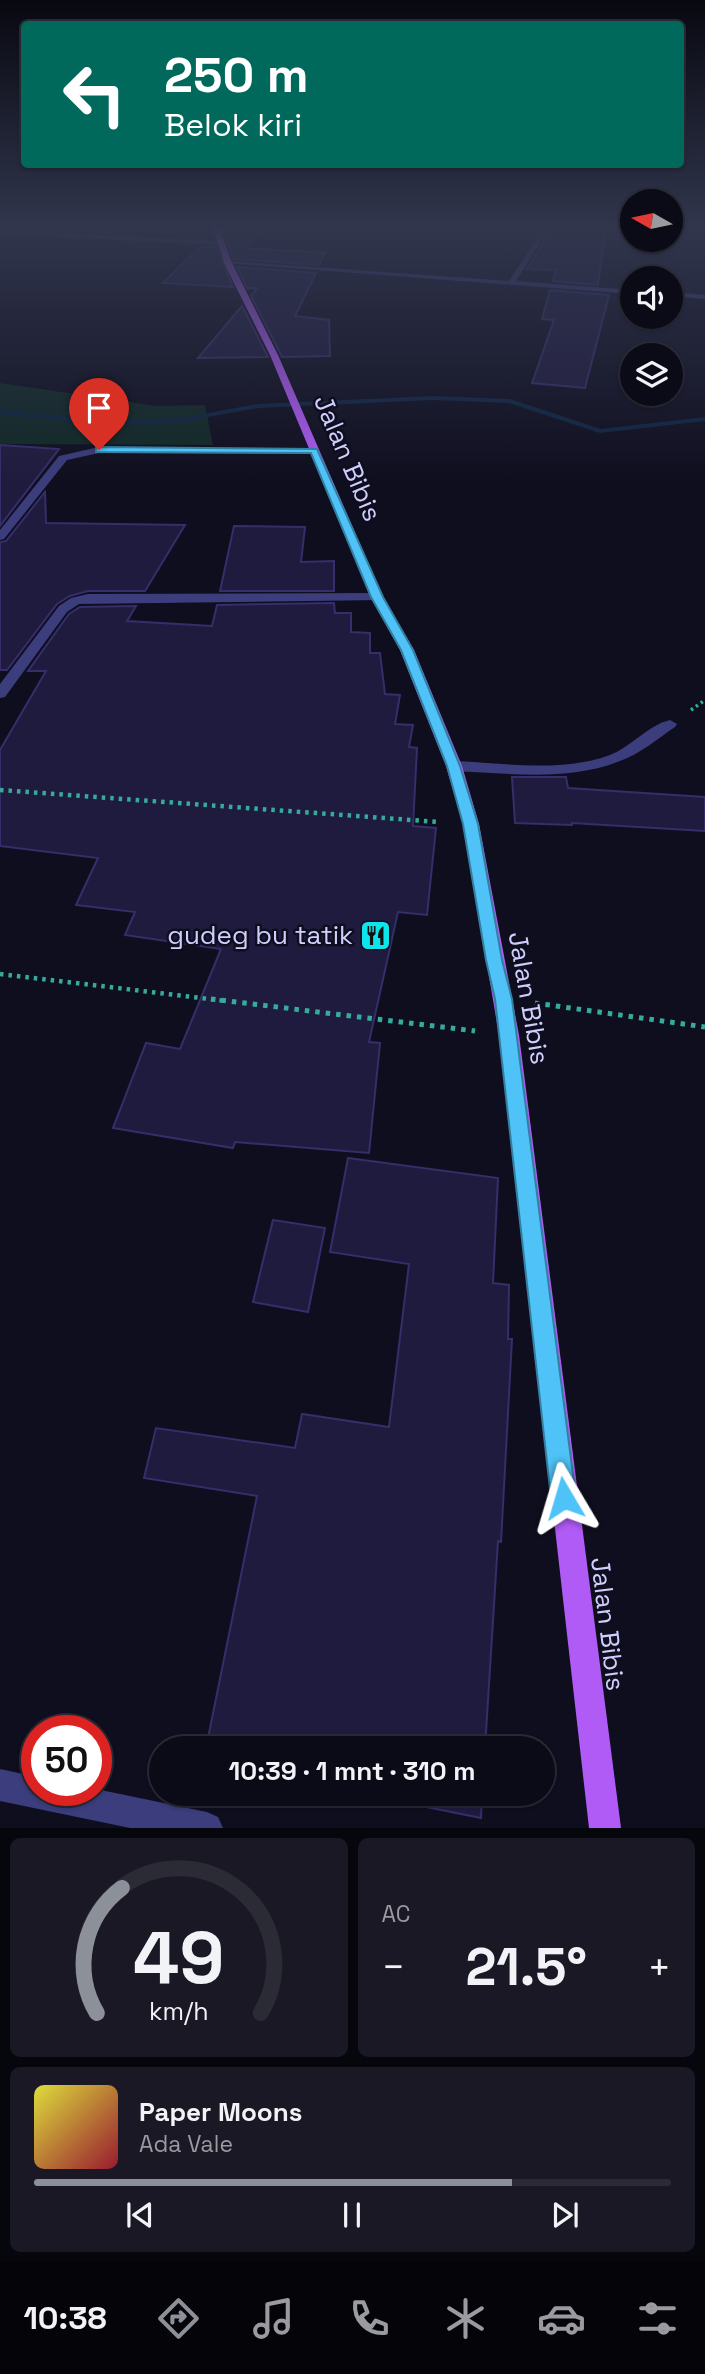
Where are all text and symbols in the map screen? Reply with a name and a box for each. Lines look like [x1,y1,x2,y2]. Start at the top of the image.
text: 250 m [164,44,309,106]
icon: left [49,49,140,140]
text: Belok kiri [164,105,302,145]
north arrow [620,189,682,252]
map controls [620,189,683,406]
button: sound [620,266,683,329]
button: layers [620,343,683,406]
pin [69,378,129,450]
icon: arrive [80,389,118,427]
street label: Jalan Bibis [306,390,390,526]
place label: gudeg bu tatik [167,918,353,952]
restaurant icon: gudeg bu tatik [359,918,393,952]
street label: Jalan Bibis [501,929,557,1067]
position arrow [527,1461,601,1535]
street label: Jalan Bibis [583,1555,633,1693]
speed limit sign: 50 [21,1715,112,1806]
text: 10:39 · 1 mnt · 310 m [229,1754,475,1788]
text: AC [382,1899,411,1929]
text: 49 [133,1912,224,2005]
text: 21.5° [465,1934,587,2000]
text: − [382,1943,405,1991]
text: + [647,1943,671,1991]
text: km/h [149,1995,209,2027]
text: Paper Moons [139,2095,302,2129]
text: Ada Vale [139,2129,233,2159]
icon: previous [121,2196,159,2234]
icon: pause [333,2196,371,2234]
icon: next [546,2196,584,2234]
icon: directions [154,2294,203,2343]
icon: music [249,2294,298,2343]
icon: phone [345,2294,394,2343]
icon: climate [441,2294,490,2343]
icon: car [537,2294,586,2343]
icon: filters [633,2294,682,2343]
text: 10:38 [23,2298,107,2338]

